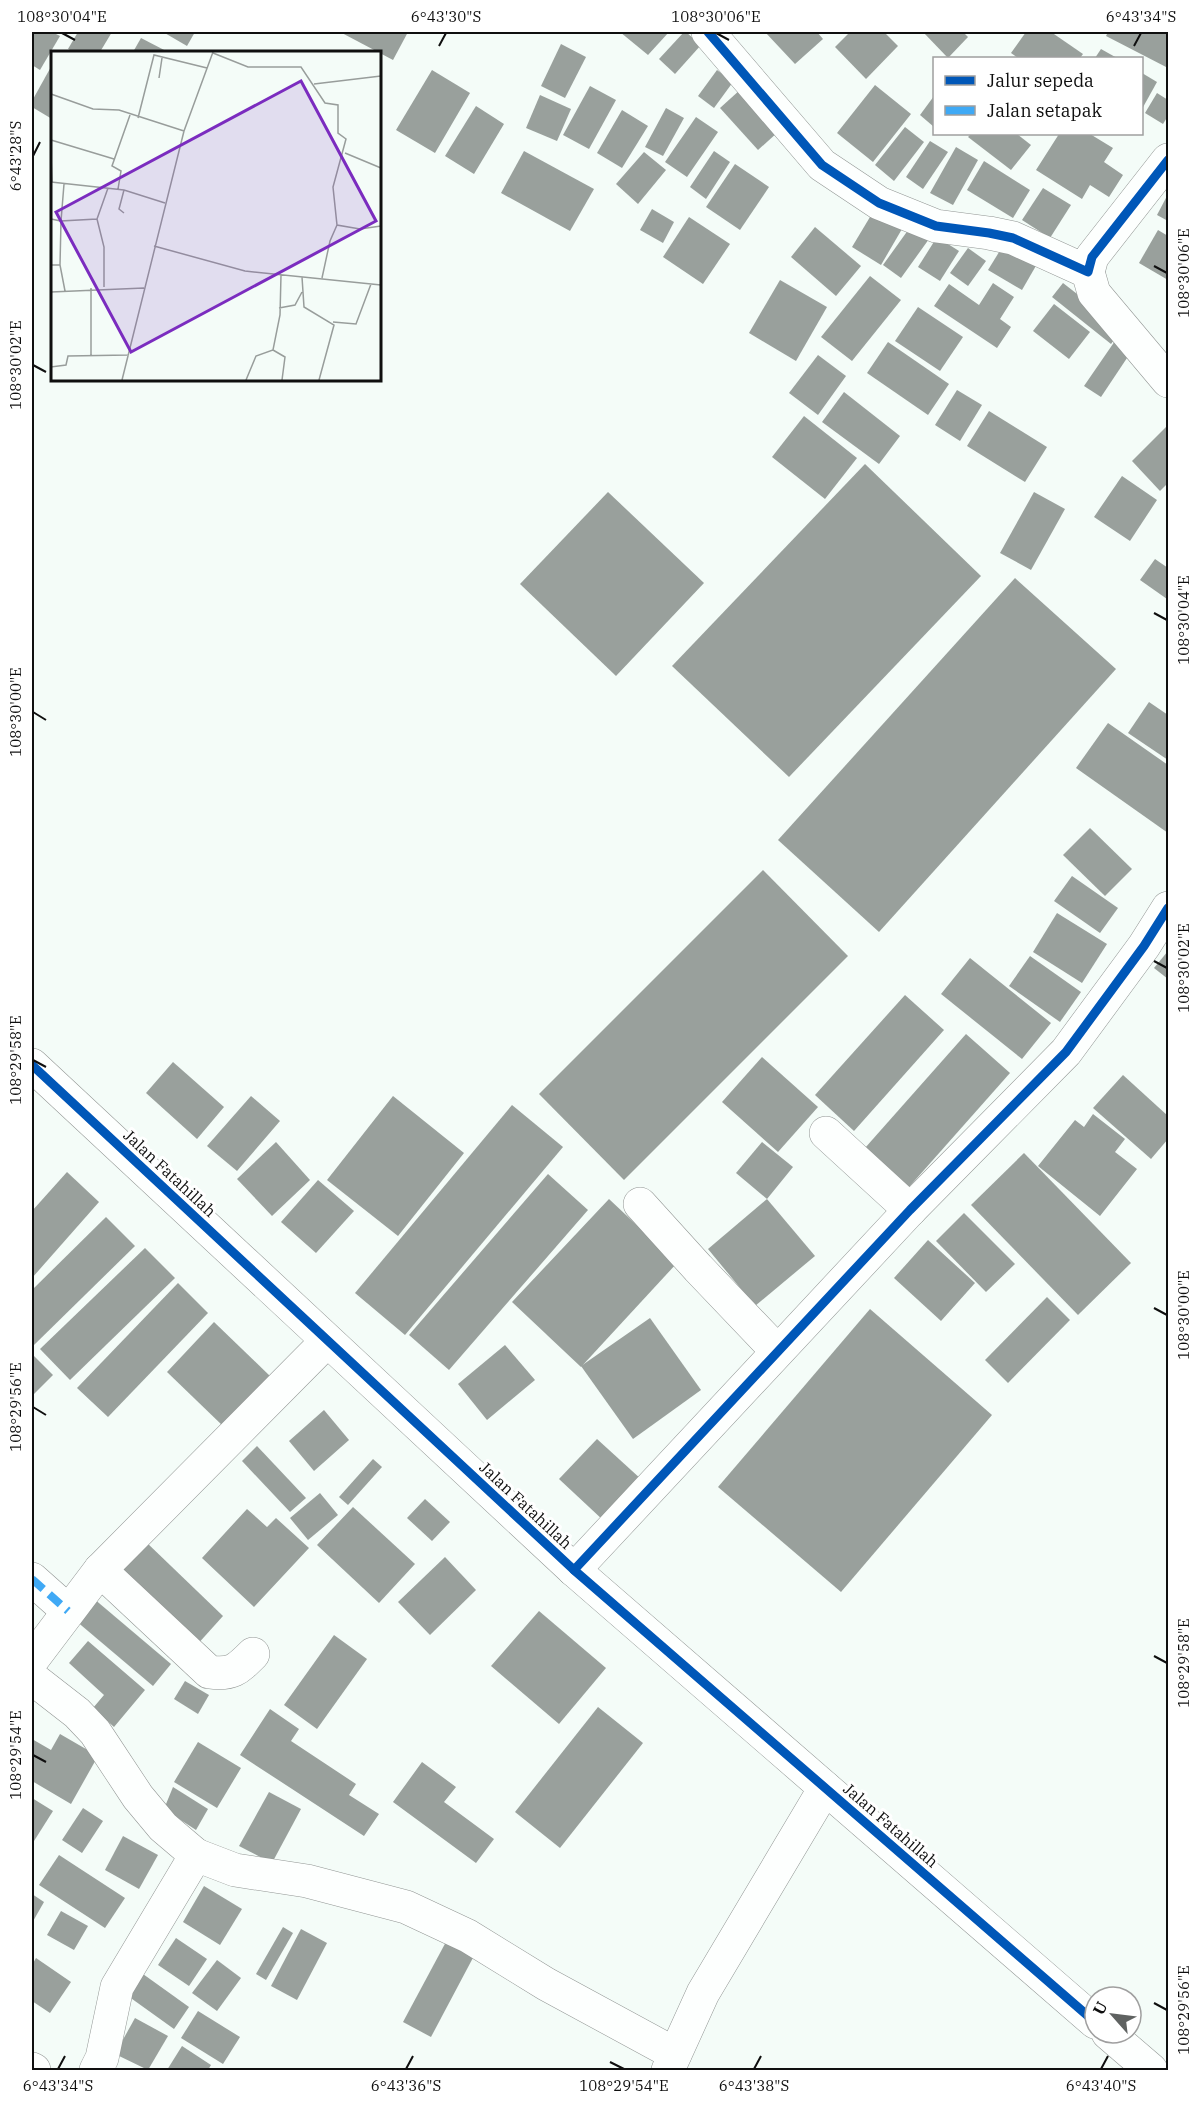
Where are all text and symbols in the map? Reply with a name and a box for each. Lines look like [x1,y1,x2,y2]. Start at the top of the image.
text: 108°30'04"E [17,7,107,26]
text: 6°43'30"S [411,7,481,26]
text: 108°30'06"E [671,7,761,26]
text: 6°43'34"S [1106,7,1176,26]
inset map [51,51,381,381]
legend [933,57,1143,135]
text: Jalur sepeda [987,69,1094,92]
text: Jalan setapak [987,99,1103,122]
text: 6°43'28"S [6,121,25,191]
text: 108°30'06"E [1174,228,1193,318]
text: 108°30'02"E [6,320,25,410]
text: 108°30'04"E [1174,575,1193,665]
text: 108°30'00"E [6,667,25,757]
text: 108°30'02"E [1174,923,1193,1013]
text: 108°29'58"E [6,1015,25,1105]
street label: Jalan Fatahillah [120,1125,220,1221]
text: 108°30'00"E [1174,1270,1193,1360]
text: 108°29'56"E [6,1362,25,1452]
street label: Jalan Fatahillah [476,1457,576,1553]
text: 108°29'58"E [1174,1618,1193,1708]
text: 108°29'54"E [6,1710,25,1800]
street label: Jalan Fatahillah [839,1778,943,1872]
text: 108°29'56"E [1174,1965,1193,2055]
north arrow [1083,1985,1143,2045]
text: U [1088,1998,1111,2018]
text: 6°43'34"S [23,2076,93,2095]
text: 6°43'36"S [371,2076,441,2095]
text: 108°29'54"E [579,2076,669,2095]
text: 6°43'38"S [719,2076,789,2095]
text: 6°43'40"S [1066,2076,1136,2095]

